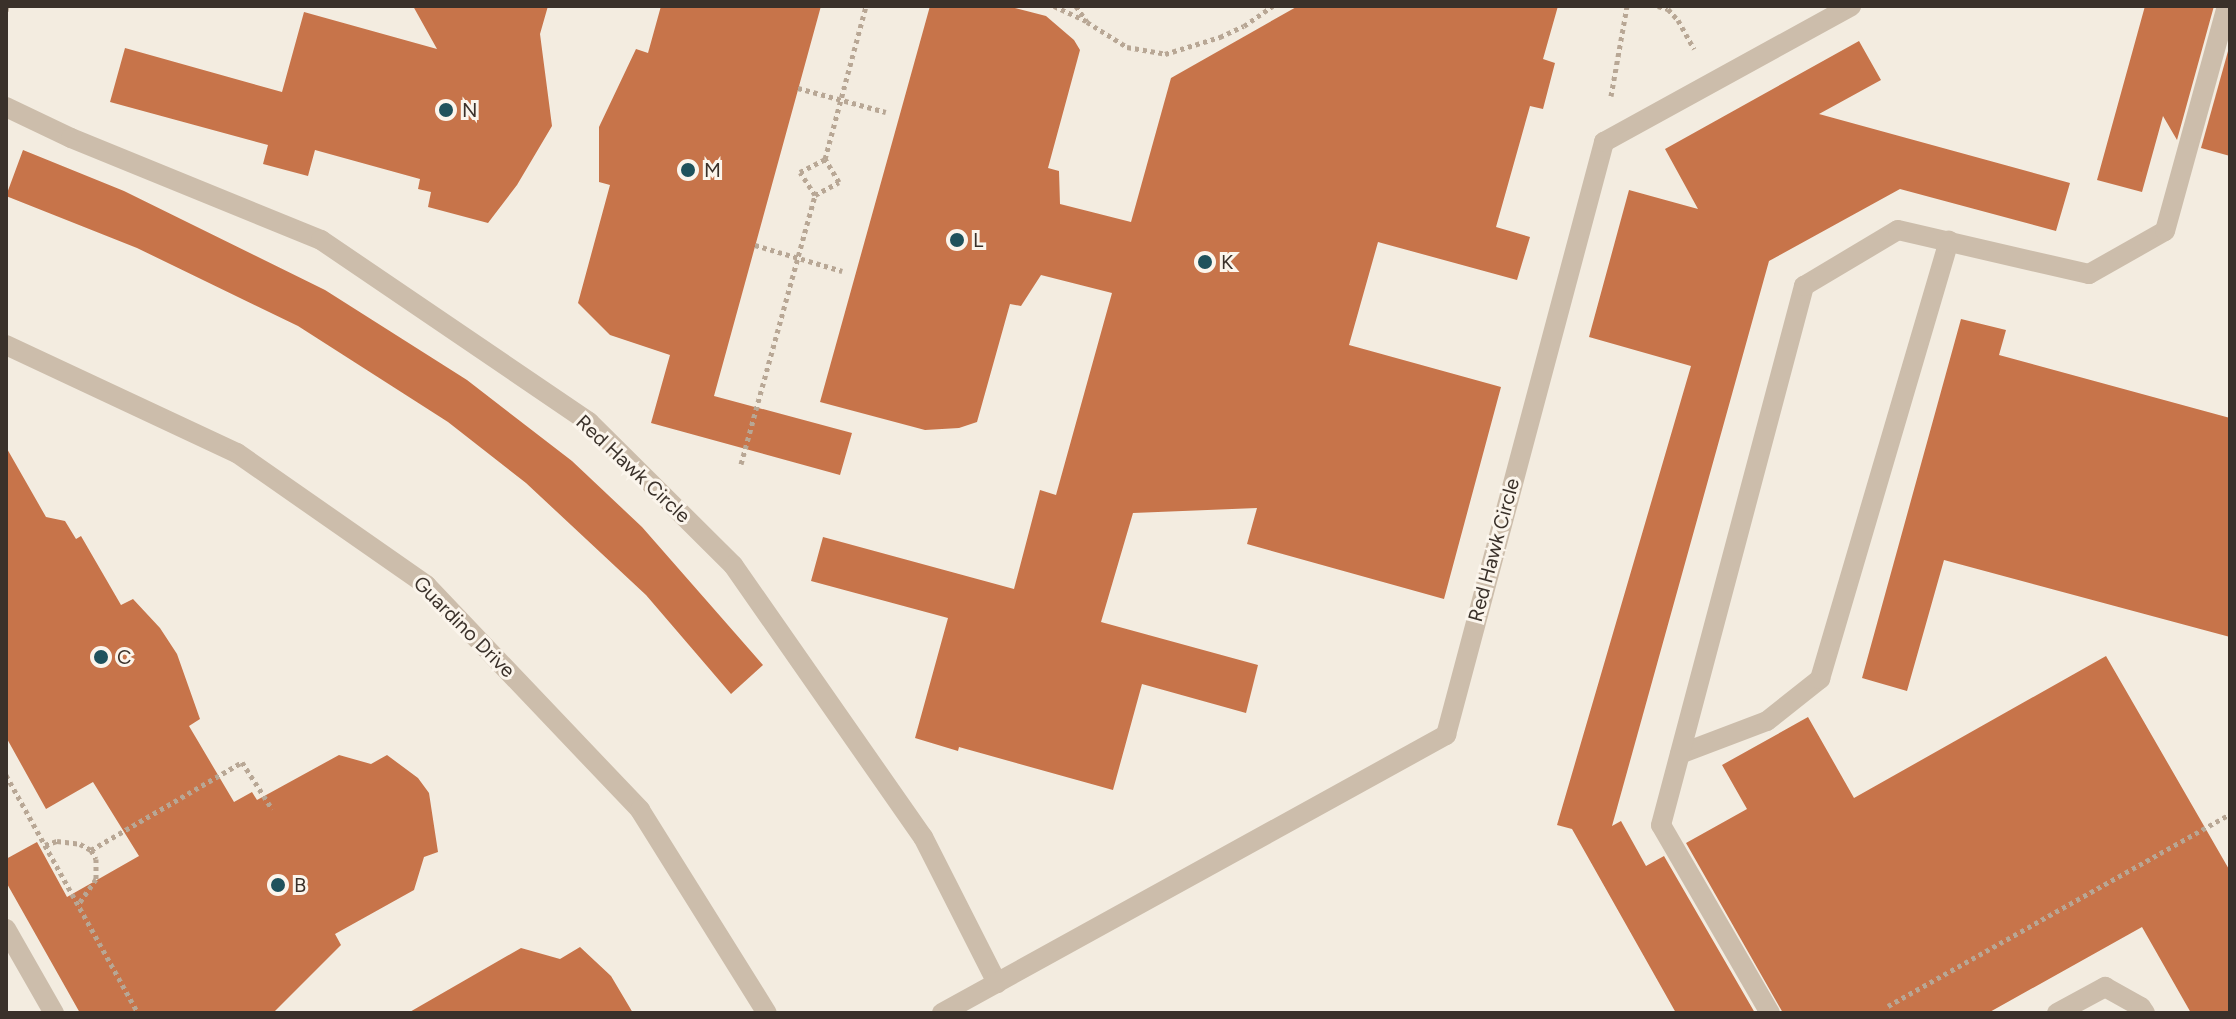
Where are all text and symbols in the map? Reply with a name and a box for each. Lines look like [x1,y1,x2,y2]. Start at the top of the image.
place label: N [462,98,477,122]
marker: N [437,101,455,119]
place label: M [704,158,721,182]
marker: M [679,161,697,179]
place label: L [973,228,983,252]
marker: L [948,231,966,249]
place label: K [1221,250,1233,274]
marker: K [1196,253,1214,271]
street label: Red Hawk Circle [571,410,695,528]
street label: Red Hawk Circle [1463,476,1525,624]
street label: Guardino Drive [408,571,520,683]
place label: C [117,645,131,669]
marker: C [92,648,110,666]
place label: B [294,873,306,897]
marker: B [269,876,287,894]

